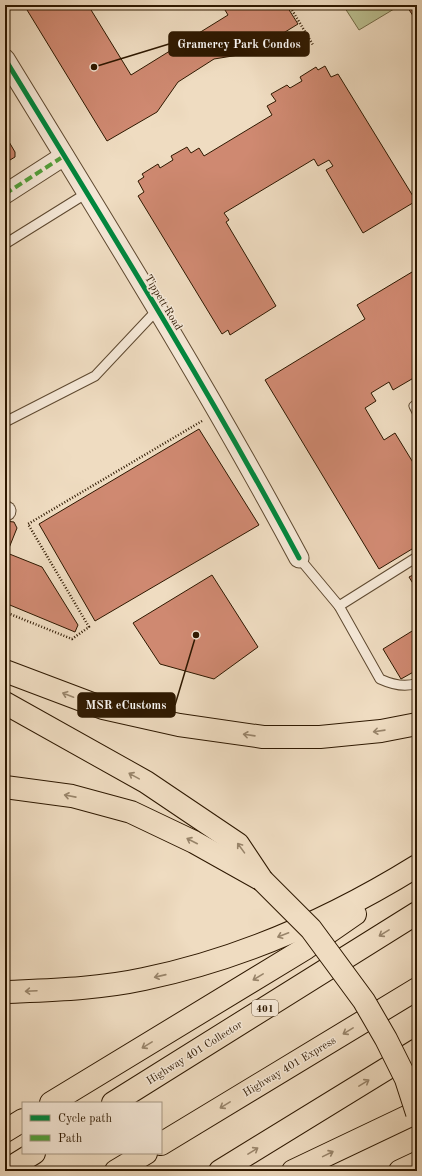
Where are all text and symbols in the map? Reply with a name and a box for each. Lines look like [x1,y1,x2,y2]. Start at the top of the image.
callout: Gramercy Park Condos [169,32,309,56]
text: Gramercy Park Condos [177,39,301,51]
street label: Tippett Road [142,273,184,333]
one-way arrow [63,690,75,698]
callout: MSR eCustoms [78,693,175,717]
text: MSR eCustoms [86,700,166,712]
one-way arrow [373,727,386,735]
one-way arrow [243,731,256,739]
one-way arrow [128,771,140,779]
one-way arrow [64,792,77,800]
one-way arrow [186,837,198,844]
one-way arrow [237,843,245,854]
one-way arrow [378,930,390,938]
one-way arrow [278,932,290,940]
one-way arrow [154,972,167,980]
one-way arrow [253,973,264,981]
one-way arrow [25,987,38,994]
road number: 401 [252,1000,278,1016]
street label: Highway 401 Collector [145,1019,245,1087]
one-way arrow [343,1027,354,1035]
street label: Highway 401 Express [241,1035,338,1099]
one-way arrow [141,1041,153,1049]
one-way arrow [358,1078,370,1086]
legend [22,1102,162,1154]
one-way arrow [219,1102,231,1110]
text: Cycle path [58,1113,113,1125]
text: Path [58,1133,83,1145]
one-way arrow [247,1146,259,1154]
one-way arrow [322,1150,334,1157]

